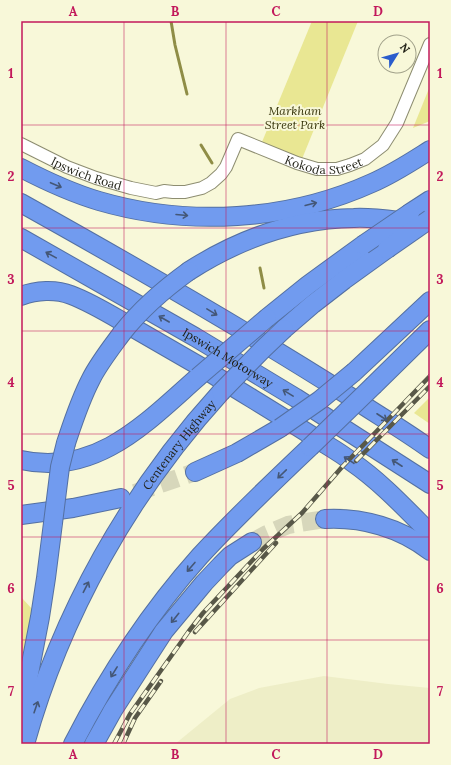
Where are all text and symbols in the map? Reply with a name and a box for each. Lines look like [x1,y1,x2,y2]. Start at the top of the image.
text: A [69,3,78,20]
text: B [171,3,180,20]
text: C [272,3,281,20]
text: D [373,3,383,20]
north arrow [377,34,417,74]
text: N [397,40,413,56]
text: 1 [8,65,14,82]
text: 1 [437,65,443,82]
park label: Markham Street Park [265,103,325,132]
street label: Kokoda Street [283,151,365,177]
street label: Ipswich Road [49,153,124,193]
text: 2 [8,168,15,185]
text: 2 [437,168,444,185]
one-way arrow [50,182,62,189]
one-way arrow [304,200,317,207]
one-way arrow [175,212,188,219]
one-way arrow [45,250,57,258]
text: 3 [7,271,15,288]
text: 3 [436,271,444,288]
one-way arrow [206,309,218,317]
one-way arrow [158,315,170,323]
street label: Ipswich Motorway [180,324,277,390]
text: 4 [7,374,15,391]
text: 4 [436,374,444,391]
one-way arrow [282,389,294,397]
street label: Centenary Highway [139,396,219,492]
one-way arrow [376,414,388,422]
one-way arrow [344,456,355,464]
one-way arrow [392,459,403,467]
one-way arrow [277,469,287,479]
text: 5 [7,477,15,494]
text: 5 [436,477,444,494]
one-way arrow [187,562,196,572]
text: 6 [7,580,15,597]
text: 6 [436,580,444,597]
one-way arrow [83,581,90,593]
one-way arrow [171,613,179,624]
one-way arrow [110,666,119,677]
text: 7 [8,683,14,700]
text: 7 [437,683,443,700]
one-way arrow [33,700,40,713]
text: A [69,746,78,763]
text: B [171,746,180,763]
text: C [272,746,281,763]
text: D [373,746,383,763]

